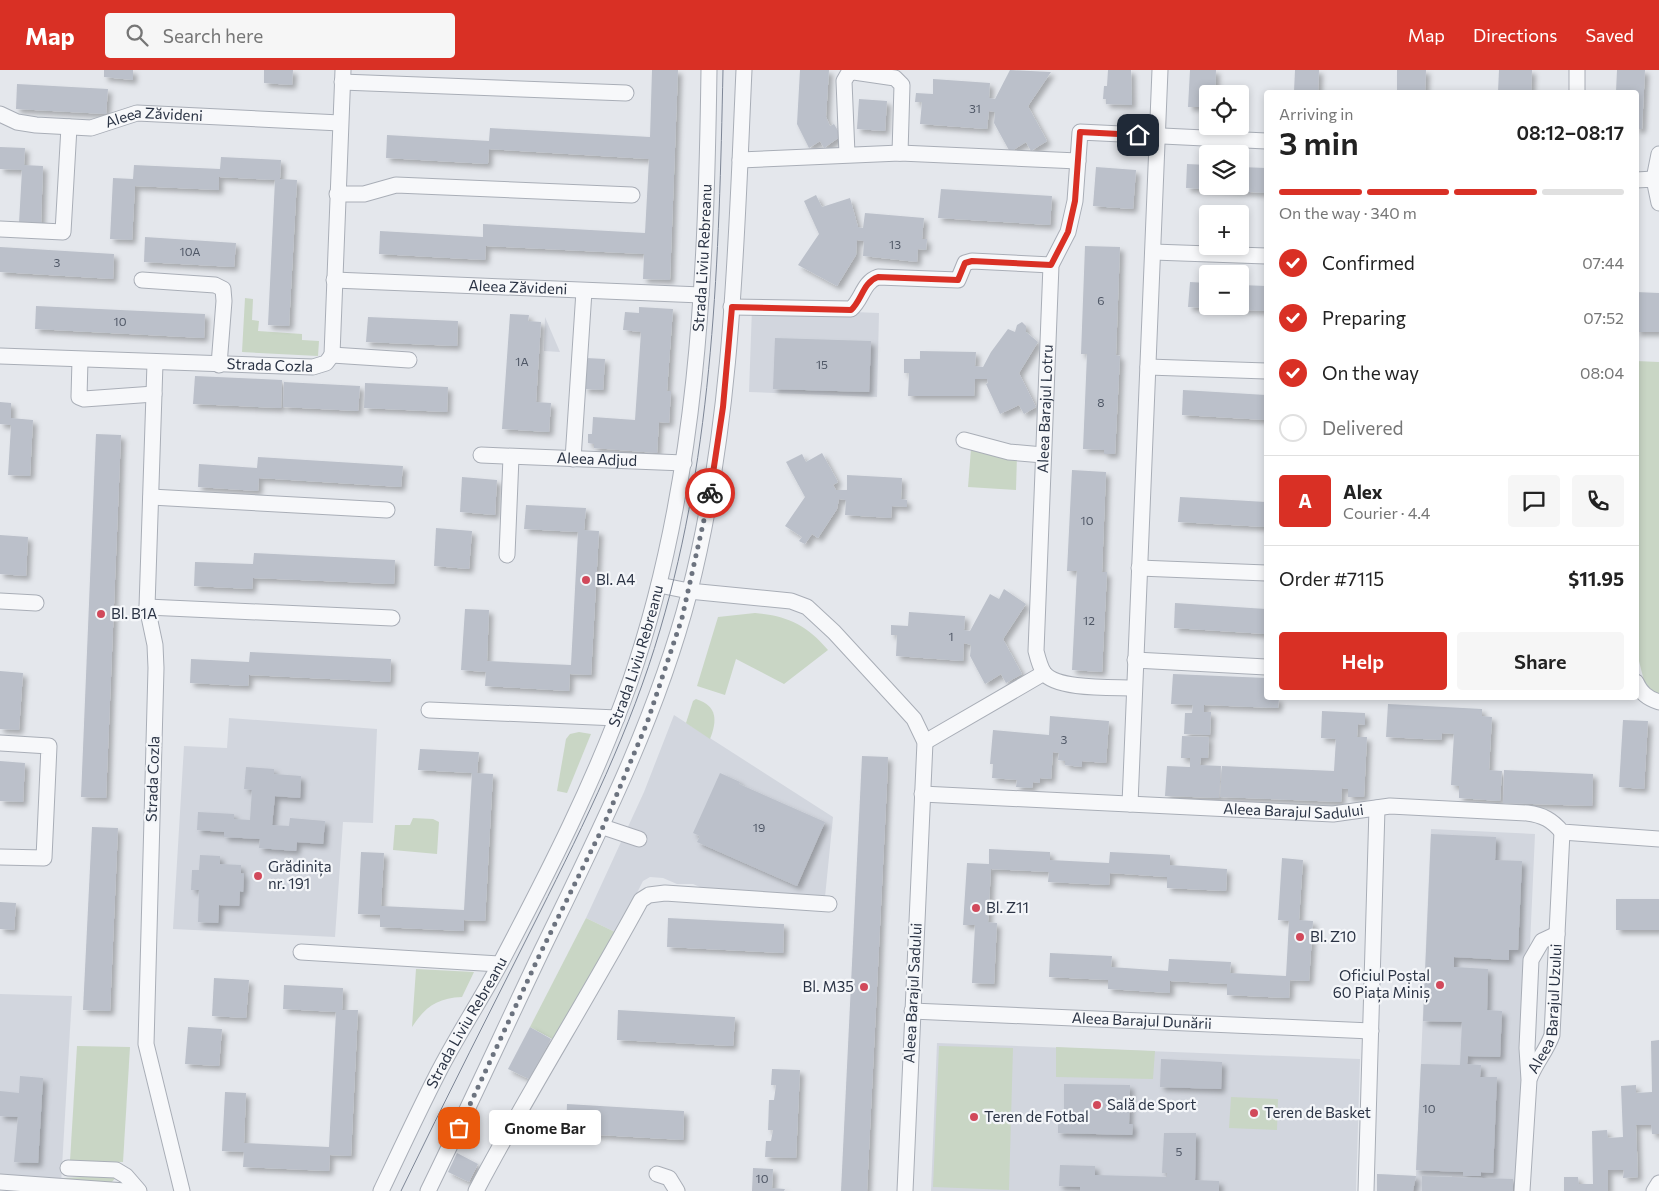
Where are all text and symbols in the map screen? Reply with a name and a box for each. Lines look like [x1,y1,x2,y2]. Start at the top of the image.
search box [105,13,455,58]
text: Map [25,21,75,50]
icon: search [123,21,151,49]
text: Search here [163,24,263,47]
text: Map [1408,24,1445,46]
text: Directions [1473,24,1557,46]
text: Saved [1585,24,1634,46]
map controls [1199,85,1249,315]
button: locate [1199,85,1249,135]
house number: 31 [969,101,981,115]
street label: Aleea Zăvideni [103,103,203,131]
text: Arriving in [1279,104,1353,123]
pin [1117,114,1159,156]
icon: home [1124,121,1152,149]
text: 08:12–08:17 [1516,121,1624,144]
text: 3 min [1279,122,1359,162]
button: layers [1199,145,1249,195]
street label: Strada Liviu Rebreanu [688,184,715,333]
text: On the way · 340 m [1279,203,1417,222]
button: + [1199,205,1249,255]
house number: 13 [889,237,901,251]
house number: 10A [180,244,200,258]
icon: check [1279,249,1307,277]
text: Confirmed [1322,251,1415,274]
text: 07:44 [1582,253,1624,272]
house number: 3 [54,255,61,269]
button: − [1199,265,1249,315]
street label: Aleea Zăvideni [468,275,568,298]
house number: 6 [1097,293,1105,307]
icon: check [1279,304,1307,332]
text: Preparing [1322,306,1406,329]
text: 07:52 [1583,308,1624,327]
house number: 10 [114,314,127,328]
street label: Aleea Barajul Lotru [1033,344,1056,474]
street label: Strada Cozla [226,354,313,375]
house number: 1A [515,354,529,368]
house number: 15 [816,357,828,371]
icon: check [1279,359,1307,387]
text: On the way [1322,361,1419,384]
text: 08:04 [1580,363,1624,382]
house number: 8 [1097,395,1105,409]
text: Delivered [1322,416,1403,439]
street label: Aleea Adjud [556,448,637,469]
courier [685,468,735,518]
button: chat [1508,475,1560,527]
button: phone [1572,475,1624,527]
icon: bike [696,479,724,507]
text: Alex [1343,480,1383,503]
text: A [1298,489,1312,512]
text: Courier · 4.4 [1343,503,1430,522]
house number: 10 [1081,513,1094,527]
text: Order #7115 [1279,567,1384,590]
text: $11.95 [1568,567,1624,590]
place label: Bl. A4 [596,570,635,588]
marker: Bl. A4 [580,574,592,586]
street label: Strada Liviu Rebreanu [604,583,666,729]
place label: Bl. B1A [111,604,157,622]
marker: Bl. B1A [95,608,107,620]
house number: 12 [1083,613,1095,627]
house number: 1 [948,629,954,643]
button: Help [1279,632,1447,690]
button: Share [1457,632,1624,690]
house number: 3 [1061,732,1068,746]
street label: Strada Cozla [142,736,162,822]
street label: Aleea Barajul Sadului [1223,799,1365,822]
house number: 19 [753,820,765,834]
place label: Grădinița nr. 191 [268,857,332,892]
marker: Grădinița nr. 191 [252,870,264,882]
place label: Bl. Z11 [986,898,1029,916]
marker: Bl. Z11 [970,902,982,914]
street label: Aleea Barajul Sadului [899,922,925,1064]
place label: Bl. Z10 [1310,927,1356,945]
marker: Bl. Z10 [1294,931,1306,943]
street label: Aleea Barajul Uzului [1523,943,1564,1076]
street label: Strada Liviu Rebreanu [422,954,510,1091]
place label: Oficiul Poștal 60 Piața Miniș [1333,966,1430,1003]
place label: Bl. M35 [803,977,854,995]
marker: Oficiul Poștal 60 Piața Miniș [1434,979,1446,991]
marker: Bl. M35 [858,981,870,993]
street label: Aleea Barajul Dunării [1071,1008,1212,1032]
place label: Sală de Sport [1107,1095,1196,1113]
marker: Sală de Sport [1091,1099,1103,1111]
house number: 10 [1423,1101,1436,1115]
place label: Teren de Basket [1264,1103,1371,1121]
pin [438,1107,480,1149]
place label: Teren de Fotbal [984,1107,1089,1125]
marker: Teren de Basket [1248,1107,1260,1119]
callout: Gnome Bar [489,1110,602,1146]
marker: Teren de Fotbal [968,1111,980,1123]
icon: bag [445,1114,473,1142]
text: Gnome Bar [504,1118,586,1137]
house number: 5 [1176,1144,1183,1158]
house number: 10 [756,1171,769,1185]

